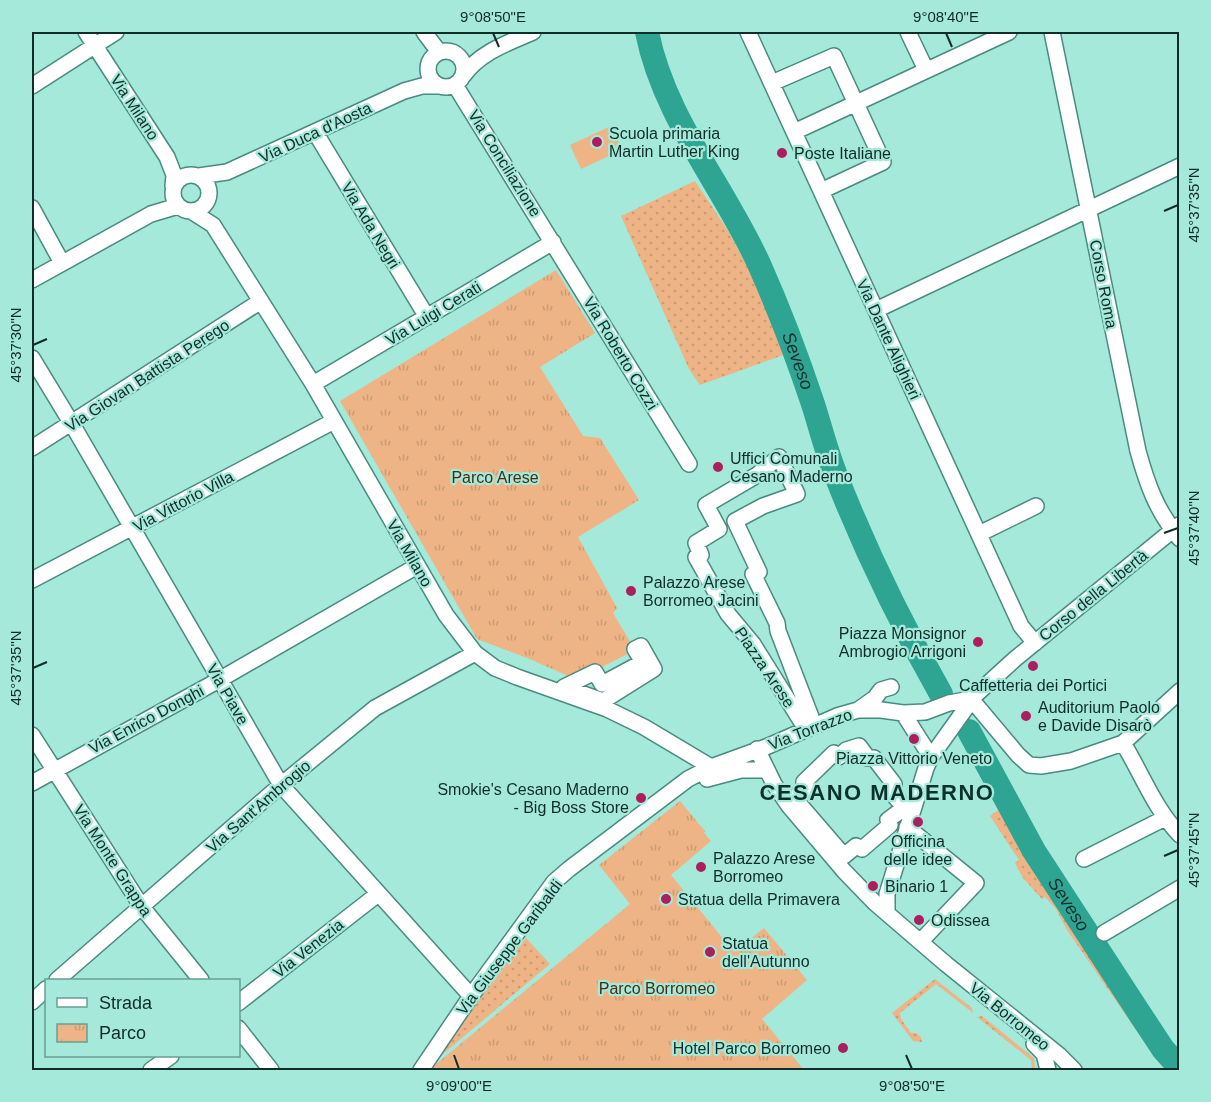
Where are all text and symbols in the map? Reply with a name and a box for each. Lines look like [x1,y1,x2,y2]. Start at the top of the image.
text: 9°08'50"E [460,8,526,25]
text: 9°08'40"E [913,8,979,25]
street label: Via Milano [107,71,162,143]
street label: Via Duca d'Aosta [256,99,374,166]
street label: Via Conciliazione [465,107,544,220]
place label: Scuola primaria Martin Luther King [609,125,740,160]
marker: Scuola primaria Martin Luther King [590,135,604,149]
place label: Poste Italiane [794,145,891,162]
marker: Poste Italiane [775,146,789,160]
text: 45°37'35"N [1185,167,1202,243]
street label: Via Ada Negri [338,179,403,271]
street label: Corso Roma [1087,238,1120,330]
street label: Via Dante Alighieri [853,277,924,402]
street label: Via Luigi Cerati [382,278,484,349]
street label: Via Roberto Cozzi [580,294,661,413]
text: 45°37'30"N [7,307,24,383]
street label: Via Giovan Battista Perego [62,316,232,435]
water label: Seveso [778,329,817,392]
place label: Uffici Comunali Cesano Maderno [730,450,853,485]
marker: Uffici Comunali Cesano Maderno [711,460,725,474]
street label: Via Vittorio Villa [130,468,236,535]
park label: Parco Arese [451,469,539,486]
text: 45°37'40"N [1185,490,1202,566]
street label: Via Milano [384,517,436,590]
street label: Corso della Libertà [1036,546,1151,644]
place label: Palazzo Arese Borromeo Jacini [643,574,759,609]
marker: Palazzo Arese Borromeo Jacini [624,584,638,598]
street label: Piazza Arese [731,624,798,711]
place label: Piazza Monsignor Ambrogio Arrigoni [839,625,967,660]
text: 45°37'35"N [7,630,24,706]
marker: Piazza Monsignor Ambrogio Arrigoni [971,635,985,649]
marker: Caffetteria dei Portici [1026,659,1040,673]
street label: Via Piave [203,661,252,728]
place label: Caffetteria dei Portici [959,677,1107,694]
street label: Via Enrico Donghi [86,682,207,757]
place label: Auditorium Paolo e Davide Disarò [1038,699,1160,734]
street label: Via Torrazzo [766,706,855,753]
marker: Auditorium Paolo e Davide Disarò [1019,709,1033,723]
marker: Piazza Vittorio Veneto [907,732,921,746]
place label: Piazza Vittorio Veneto [836,750,992,767]
street label: Via Sant'Ambrogio [203,757,314,856]
district label: CESANO MADERNO [760,780,994,805]
place label: Smokie's Cesano Maderno - Big Boss Store [437,781,629,816]
marker: Smokie's Cesano Maderno - Big Boss Store [634,791,648,805]
street label: Via Monte Grappa [70,801,155,919]
text: 45°37'45"N [1185,812,1202,888]
marker: Officina delle idee [911,815,925,829]
place label: Officina delle idee [884,833,952,868]
place label: Palazzo Arese Borromeo [713,850,815,885]
marker: Palazzo Arese Borromeo [694,860,708,874]
water label: Seveso [1044,874,1093,935]
street label: Via Giuseppe Garibaldi [453,877,566,1018]
place label: Binario 1 [885,878,948,895]
marker: Binario 1 [866,879,880,893]
place label: Statua della Primavera [678,891,840,908]
marker: Statua della Primavera [659,892,673,906]
place label: Odissea [931,912,990,929]
marker: Odissea [912,913,926,927]
street label: Via Venezia [270,916,347,981]
place label: Statua dell'Autunno [722,935,810,970]
marker: Statua dell'Autunno [703,945,717,959]
legend [45,979,240,1057]
street label: Via Borromeo [966,979,1053,1054]
park label: Parco Borromeo [599,980,715,997]
text: Strada [99,993,153,1013]
text: Parco [99,1023,146,1043]
place label: Hotel Parco Borromeo [673,1040,831,1057]
marker: Hotel Parco Borromeo [836,1041,850,1055]
text: 9°09'00"E [426,1077,492,1094]
text: 9°08'50"E [879,1077,945,1094]

